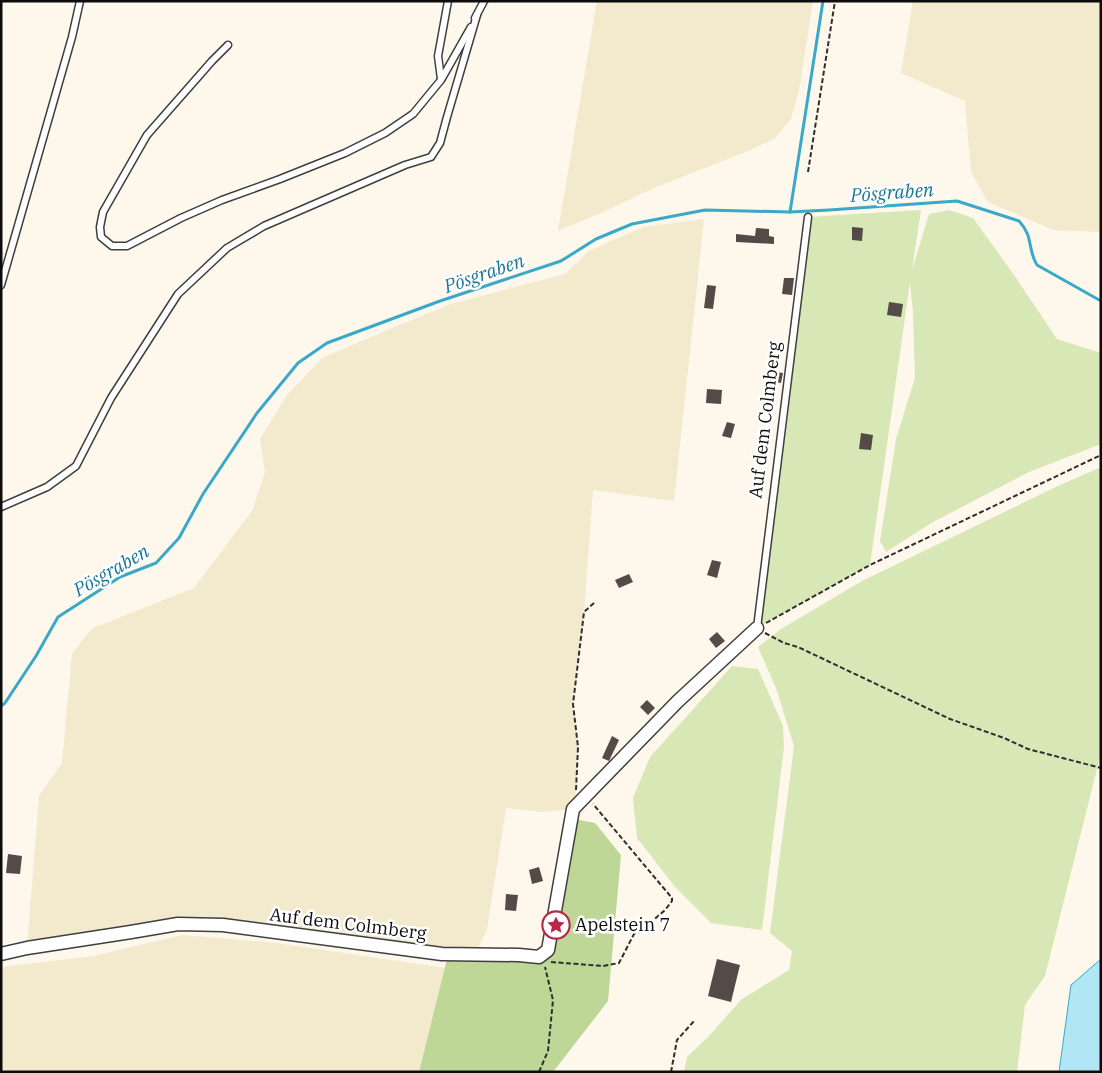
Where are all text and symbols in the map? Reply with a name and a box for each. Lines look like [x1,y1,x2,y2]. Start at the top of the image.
water label: Pösgraben [849,177,935,207]
water label: Pösgraben [440,248,528,298]
street label: Auf dem Colmberg [743,340,786,500]
water label: Pösgraben [68,539,153,602]
street label: Auf dem Colmberg [268,902,428,945]
place icon: Apelstein 7 [541,910,571,940]
place label: Apelstein 7 [575,913,670,936]

